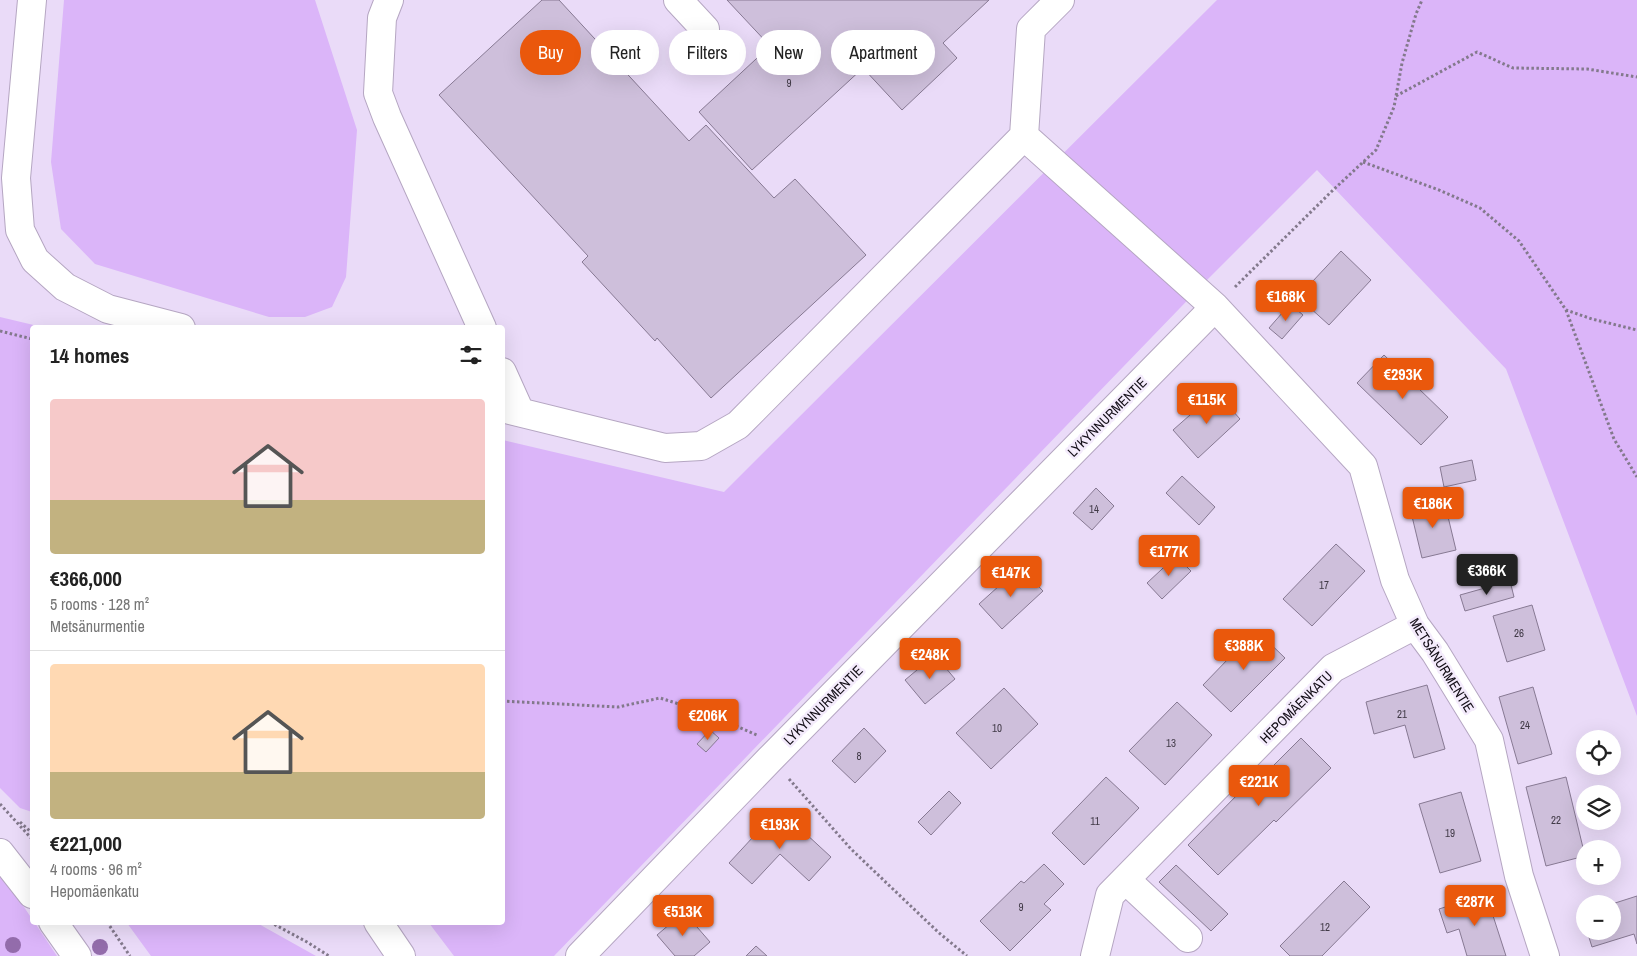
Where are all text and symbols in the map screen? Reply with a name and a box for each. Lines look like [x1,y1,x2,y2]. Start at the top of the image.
chip: Buy [520,30,581,75]
chip: Rent [591,30,659,75]
chip: Filters [669,30,746,75]
chip: New [756,30,821,75]
chip: Apartment [831,30,935,75]
house number: 9 [786,76,792,90]
pin: €168K [1251,280,1321,322]
text: €168K [1267,285,1305,307]
text: 14 homes [50,341,129,370]
icon: filters [457,341,485,369]
pin: €293K [1368,358,1438,400]
text: €293K [1384,363,1422,385]
street label: LYKYNNURMENTIE [1063,373,1151,461]
pin: €115K [1172,382,1242,425]
text: €115K [1188,388,1226,410]
icon: home [223,431,313,521]
pin: €186K [1398,486,1468,529]
text: €186K [1414,492,1452,514]
house number: 14 [1089,502,1099,516]
pin: €177K [1134,534,1204,577]
text: €177K [1150,540,1188,562]
pin: €366K [1452,554,1522,596]
pin: €147K [976,556,1046,598]
text: €366K [1468,559,1506,581]
text: €147K [992,561,1030,583]
text: €366,000 [50,564,122,593]
house number: 17 [1319,578,1329,592]
text: 5 rooms · 128 m² [50,593,149,615]
text: Metsänurmentie [50,615,145,637]
street label: METSÄNURMENTIE [1406,615,1478,715]
house number: 26 [1514,626,1524,640]
pin: €388K [1209,628,1279,671]
text: €388K [1225,634,1263,656]
pin: €248K [895,638,965,680]
text: €248K [911,643,949,665]
street label: LYKYNNURMENTIE [779,661,867,749]
street label: HEPOMÄENKATU [1256,667,1336,747]
icon: home [223,697,313,787]
pin: €206K [673,698,743,741]
text: €206K [689,704,727,726]
house number: 21 [1397,707,1407,721]
house number: 24 [1520,718,1530,732]
house number: 10 [992,721,1002,735]
map controls [1576,730,1621,940]
button: locate [1576,730,1621,775]
house number: 13 [1166,736,1176,750]
house number: 8 [856,749,862,763]
pin: €221K [1224,764,1294,807]
text: €221K [1240,770,1278,792]
button: layers [1576,785,1621,830]
pin: €193K [745,808,815,850]
text: €193K [761,813,799,835]
house number: 22 [1551,813,1561,827]
house number: 11 [1090,814,1100,828]
house number: 19 [1445,826,1455,840]
text: €221,000 [50,829,122,858]
button: + [1576,840,1621,885]
text: 4 rooms · 96 m² [50,858,142,880]
text: Hepomäenkatu [50,880,139,902]
pin: €287K [1440,884,1510,927]
text: €287K [1456,890,1494,912]
pin: €513K [648,894,718,937]
button: − [1576,895,1621,940]
text: €513K [664,900,702,922]
house number: 9 [1018,900,1024,914]
house number: 12 [1320,920,1330,934]

